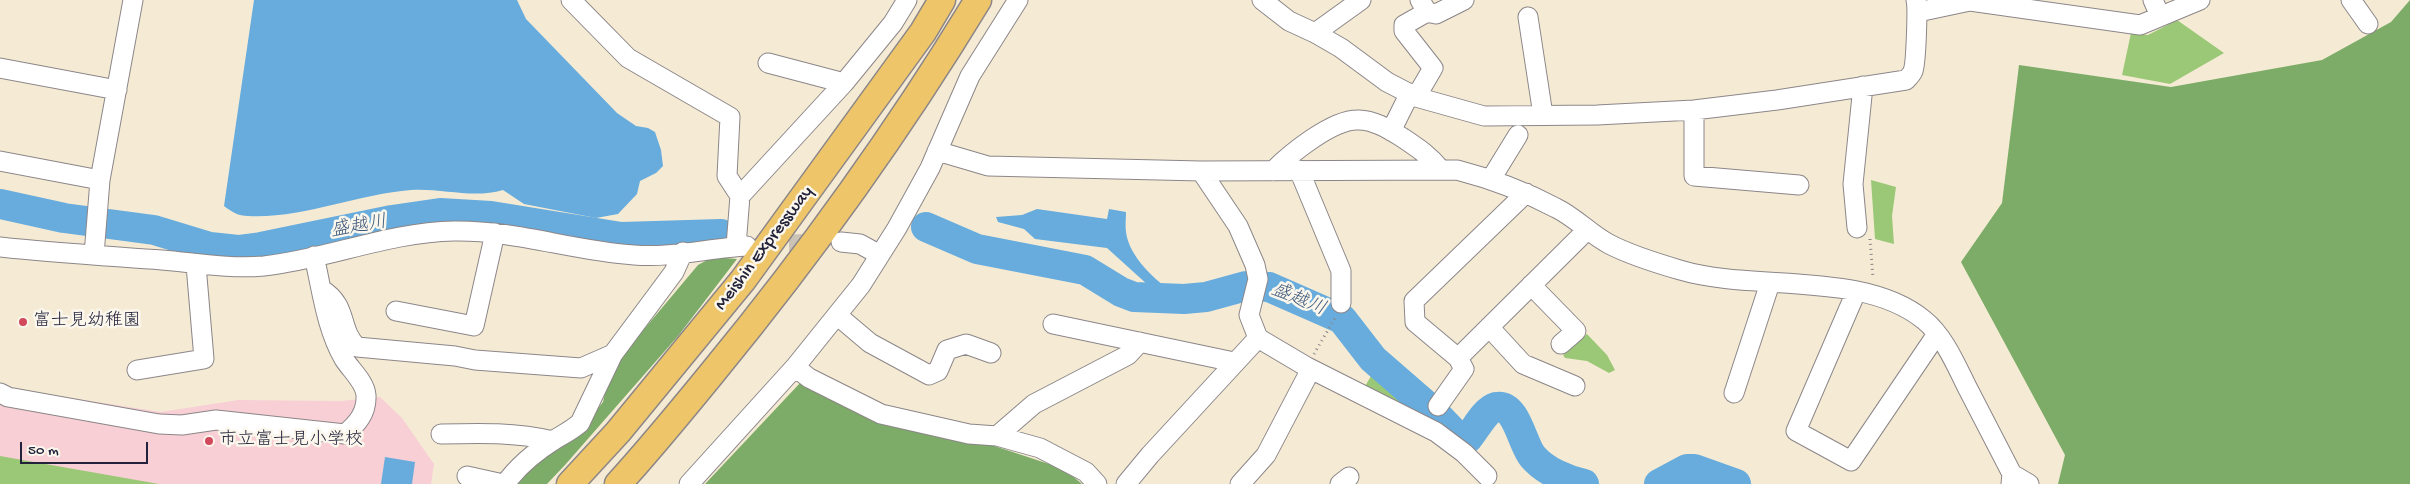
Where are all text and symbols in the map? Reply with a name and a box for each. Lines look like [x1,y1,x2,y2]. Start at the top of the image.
street label: Meishin Expressway [711,183,819,315]
water label: 盛越川 [329,212,389,244]
water label: 盛越川 [1267,280,1329,322]
place label: 富士見幼稚園 [33,311,141,333]
marker: 富士見幼稚園 [17,316,29,328]
place label: 市立富士見小学校 [219,430,363,452]
scale bar [22,432,150,464]
marker: 市立富士見小学校 [203,435,215,447]
text: 50 m [28,442,59,460]

